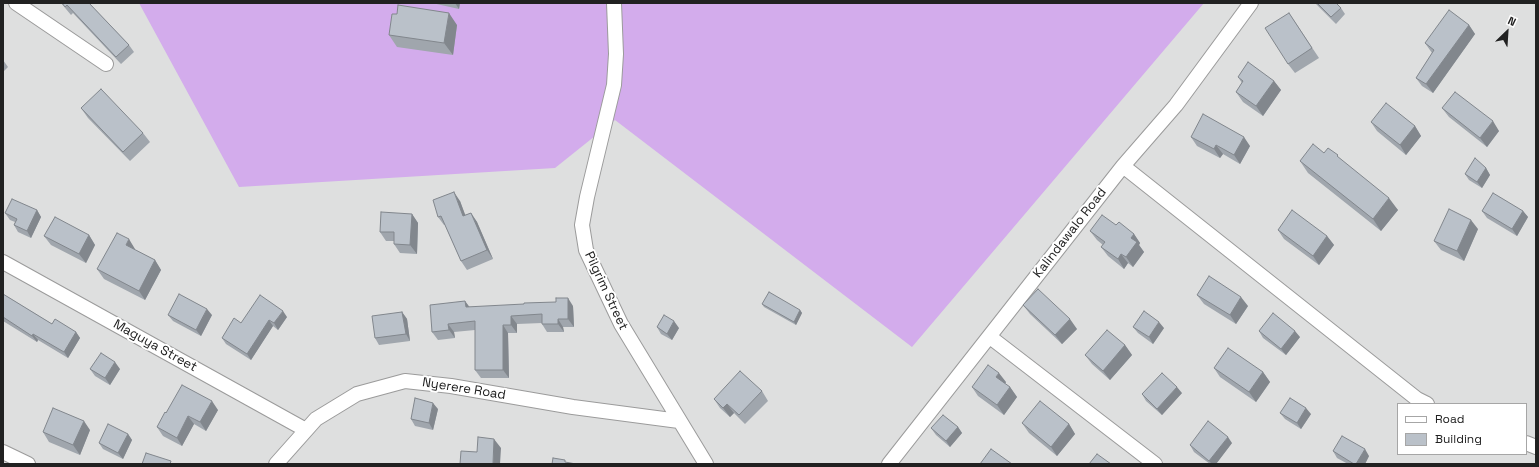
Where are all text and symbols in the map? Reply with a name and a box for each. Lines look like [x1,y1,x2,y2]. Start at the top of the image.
north arrow [1487,12,1527,52]
text: N [1506,13,1518,29]
street label: Kalindawalo Road [1030,185,1110,281]
street label: Pilgrim Street [581,249,631,333]
street label: Maguya Street [110,317,200,375]
street label: Nyerere Road [421,375,507,403]
legend [1397,403,1527,455]
text: Road [1435,411,1464,427]
text: Building [1435,431,1482,447]

